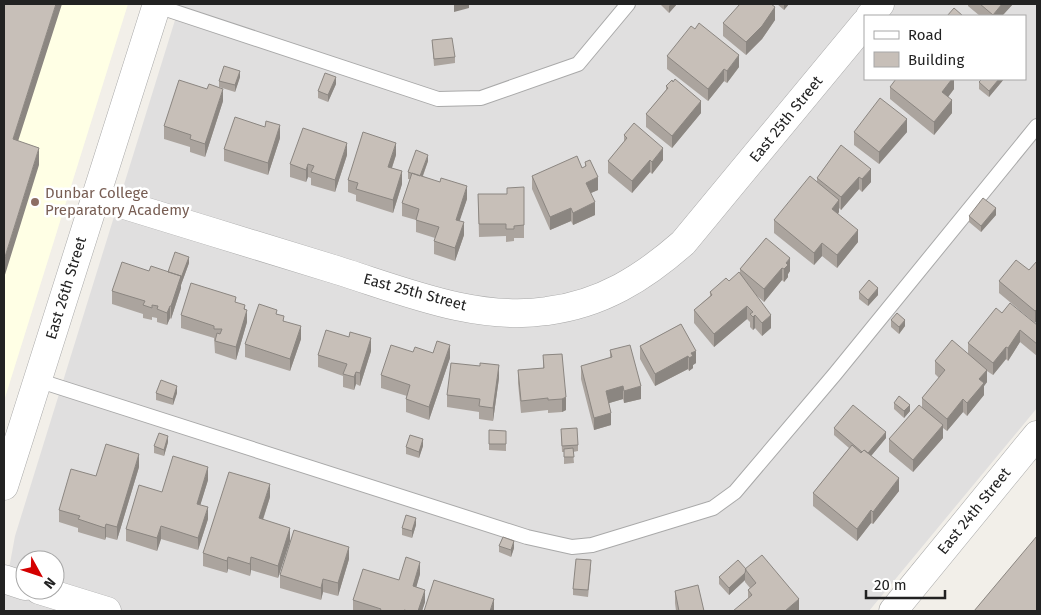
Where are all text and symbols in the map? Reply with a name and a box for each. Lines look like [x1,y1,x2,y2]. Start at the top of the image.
legend [864,15,1026,80]
text: Road [908,26,943,44]
text: Building [908,51,964,69]
street label: East 25th Street [746,72,827,166]
place label: Dunbar College Preparatory Academy [45,184,190,219]
marker: Dunbar College Preparatory Academy [29,196,41,208]
street label: East 26th Street [42,234,90,342]
street label: East 25th Street [361,270,469,315]
street label: East 24th Street [934,464,1015,558]
north arrow [15,550,65,600]
scale bar [866,568,945,600]
text: N [40,574,59,592]
text: 20 m [874,576,907,594]

